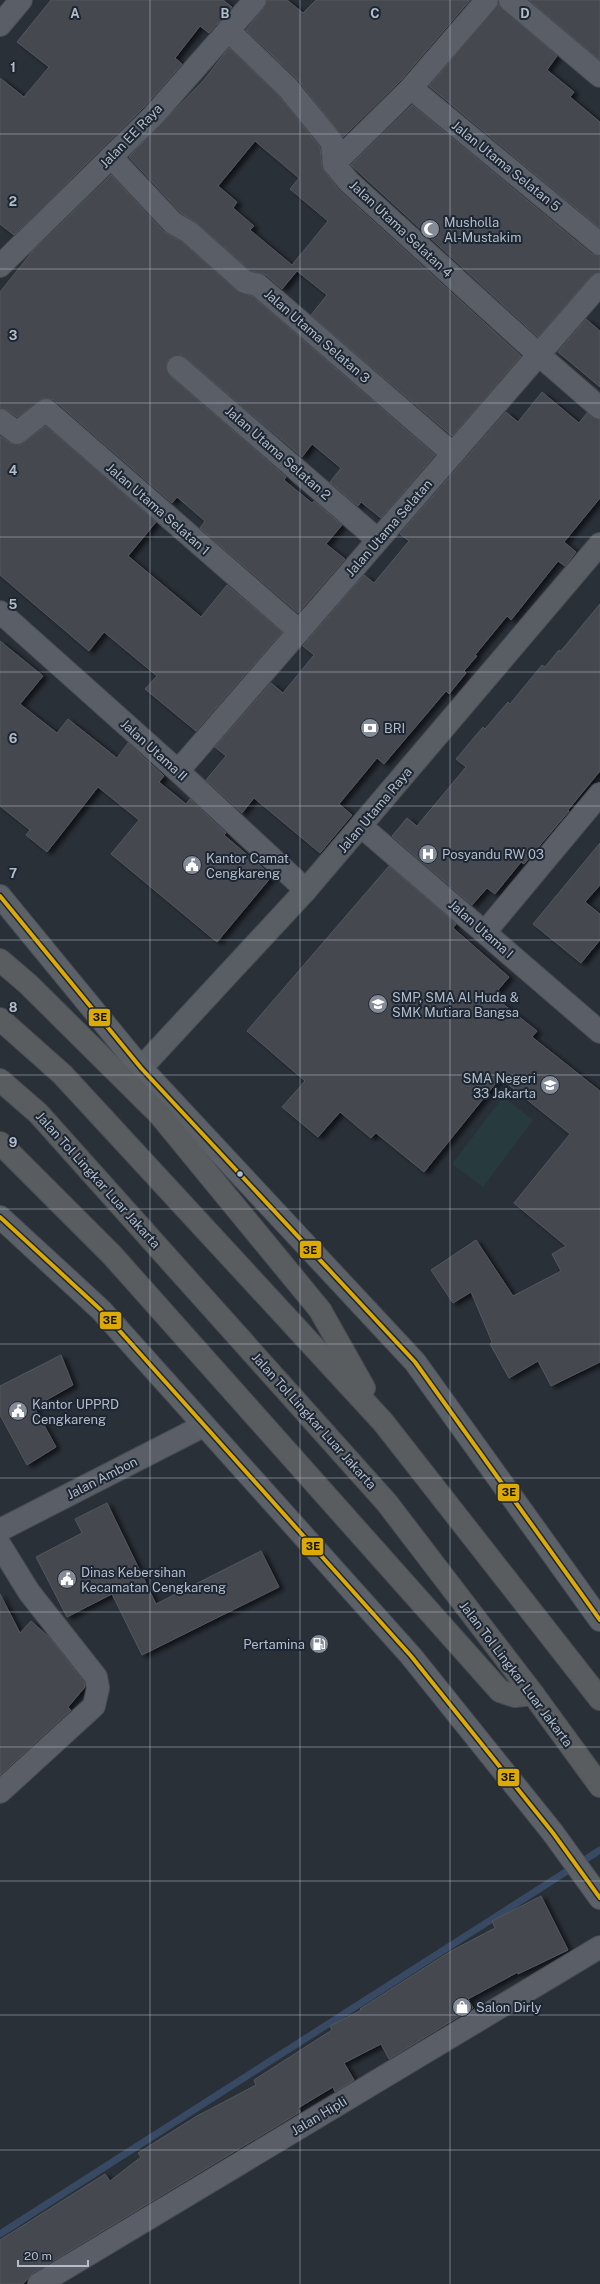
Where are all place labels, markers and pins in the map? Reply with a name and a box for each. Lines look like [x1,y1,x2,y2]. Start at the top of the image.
place label: Musholla Al-Mustakim [444,215,521,245]
mosque icon: Musholla Al-Mustakim [419,218,441,240]
bank icon: BRI [359,717,381,739]
place label: BRI [384,721,405,736]
hospital icon: Posyandu RW 03 [417,843,439,865]
place label: Posyandu RW 03 [442,847,544,862]
place label: Kantor Camat Cengkareng [206,851,289,881]
public building icon: Kantor Camat Cengkareng [181,854,203,876]
place label: SMP, SMA Al Huda & SMK Mutiara Bangsa [392,990,519,1020]
school or university icon: SMP, SMA Al Huda & SMK Mutiara Bangsa [367,993,389,1015]
place label: SMA Negeri 33 Jakarta [463,1071,536,1101]
school or university icon: SMA Negeri 33 Jakarta [539,1074,561,1096]
unlabelled marker [235,1169,245,1179]
place label: Kantor UPPRD Cengkareng [32,1397,119,1427]
public building icon: Kantor UPPRD Cengkareng [7,1400,29,1422]
place label: Dinas Kebersihan Kecamatan Cengkareng [81,1565,226,1595]
public building icon: Dinas Kebersihan Kecamatan Cengkareng [56,1568,78,1590]
fuel station icon: Pertamina [308,1633,330,1655]
place label: Pertamina [243,1637,305,1652]
shop icon: Salon Dirly [451,1996,473,2018]
place label: Salon Dirly [476,2000,542,2015]

